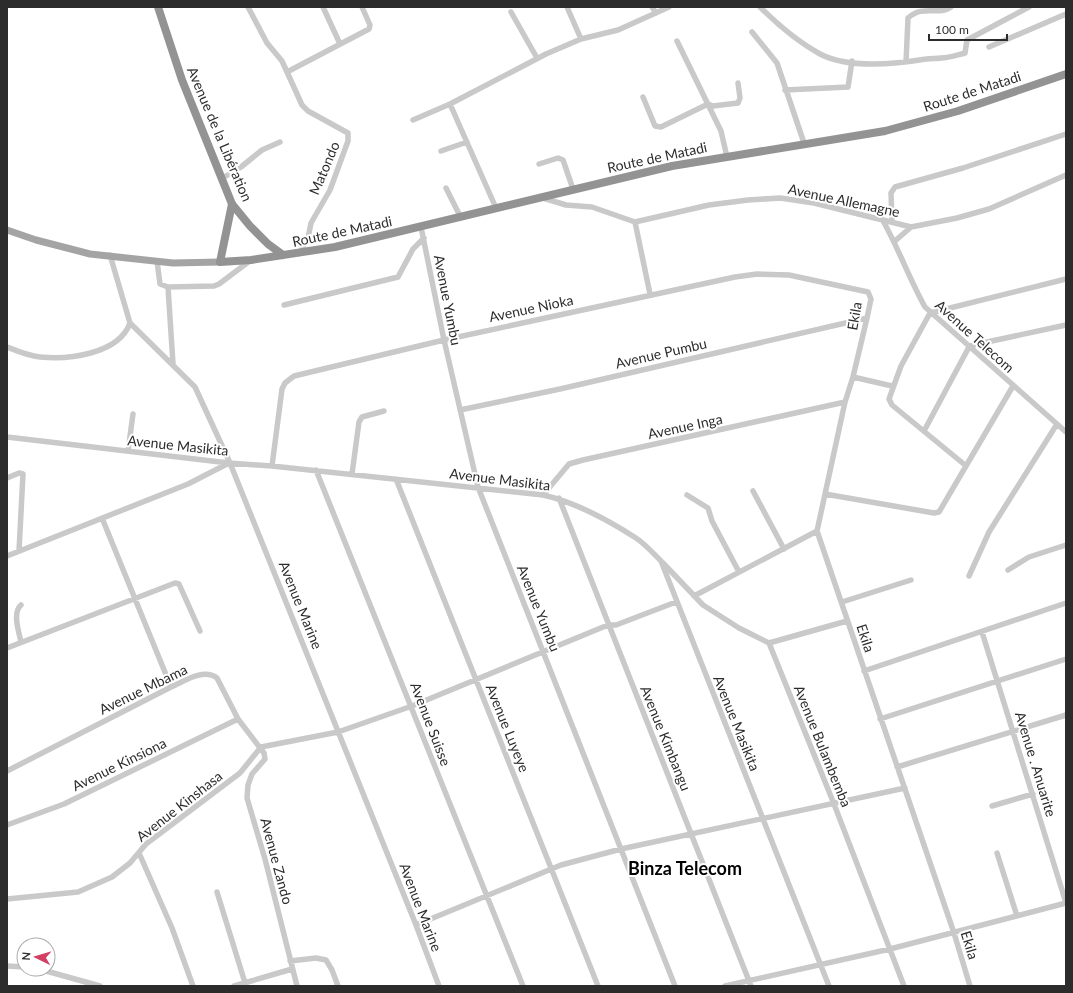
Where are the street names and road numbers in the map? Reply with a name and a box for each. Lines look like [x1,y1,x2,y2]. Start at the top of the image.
street label: Avenue de la Libération [184,64,256,204]
street label: Route de Matadi [921,67,1023,115]
street label: Route de Matadi [606,138,708,176]
street label: Matondo [305,139,343,197]
street label: Avenue Allemagne [787,180,901,220]
street label: Route de Matadi [291,212,393,250]
street label: Avenue Yumbu [431,253,465,347]
street label: Avenue Nioka [487,291,575,325]
street label: Avenue Telecom [932,296,1018,376]
street label: Ekila [843,300,865,332]
street label: Avenue Pumbu [614,334,708,372]
street label: Avenue Inga [646,410,724,442]
street label: Avenue Masikita [127,431,229,459]
street label: Avenue Masikita [449,464,551,494]
street label: Avenue Marine [276,559,326,651]
street label: Avenue Yumbu [514,562,564,654]
street label: Ekila [853,622,879,654]
street label: Avenue Mbama [96,660,190,718]
street label: Avenue Masikita [710,673,764,773]
street label: Avenue Suisse [407,680,455,768]
street label: Avenue Luyeye [483,682,533,774]
street label: Avenue Kimbangu [637,683,695,793]
street label: Avenue Bulambemba [791,683,855,809]
street label: Avenue . Anuarite [1012,709,1060,819]
street label: Avenue Kinsiona [69,734,169,794]
street label: Avenue Kinshasa [133,767,225,845]
street label: Avenue Zando [257,816,297,906]
street label: Avenue Marine [396,860,446,954]
street label: Ekila [958,929,982,961]

